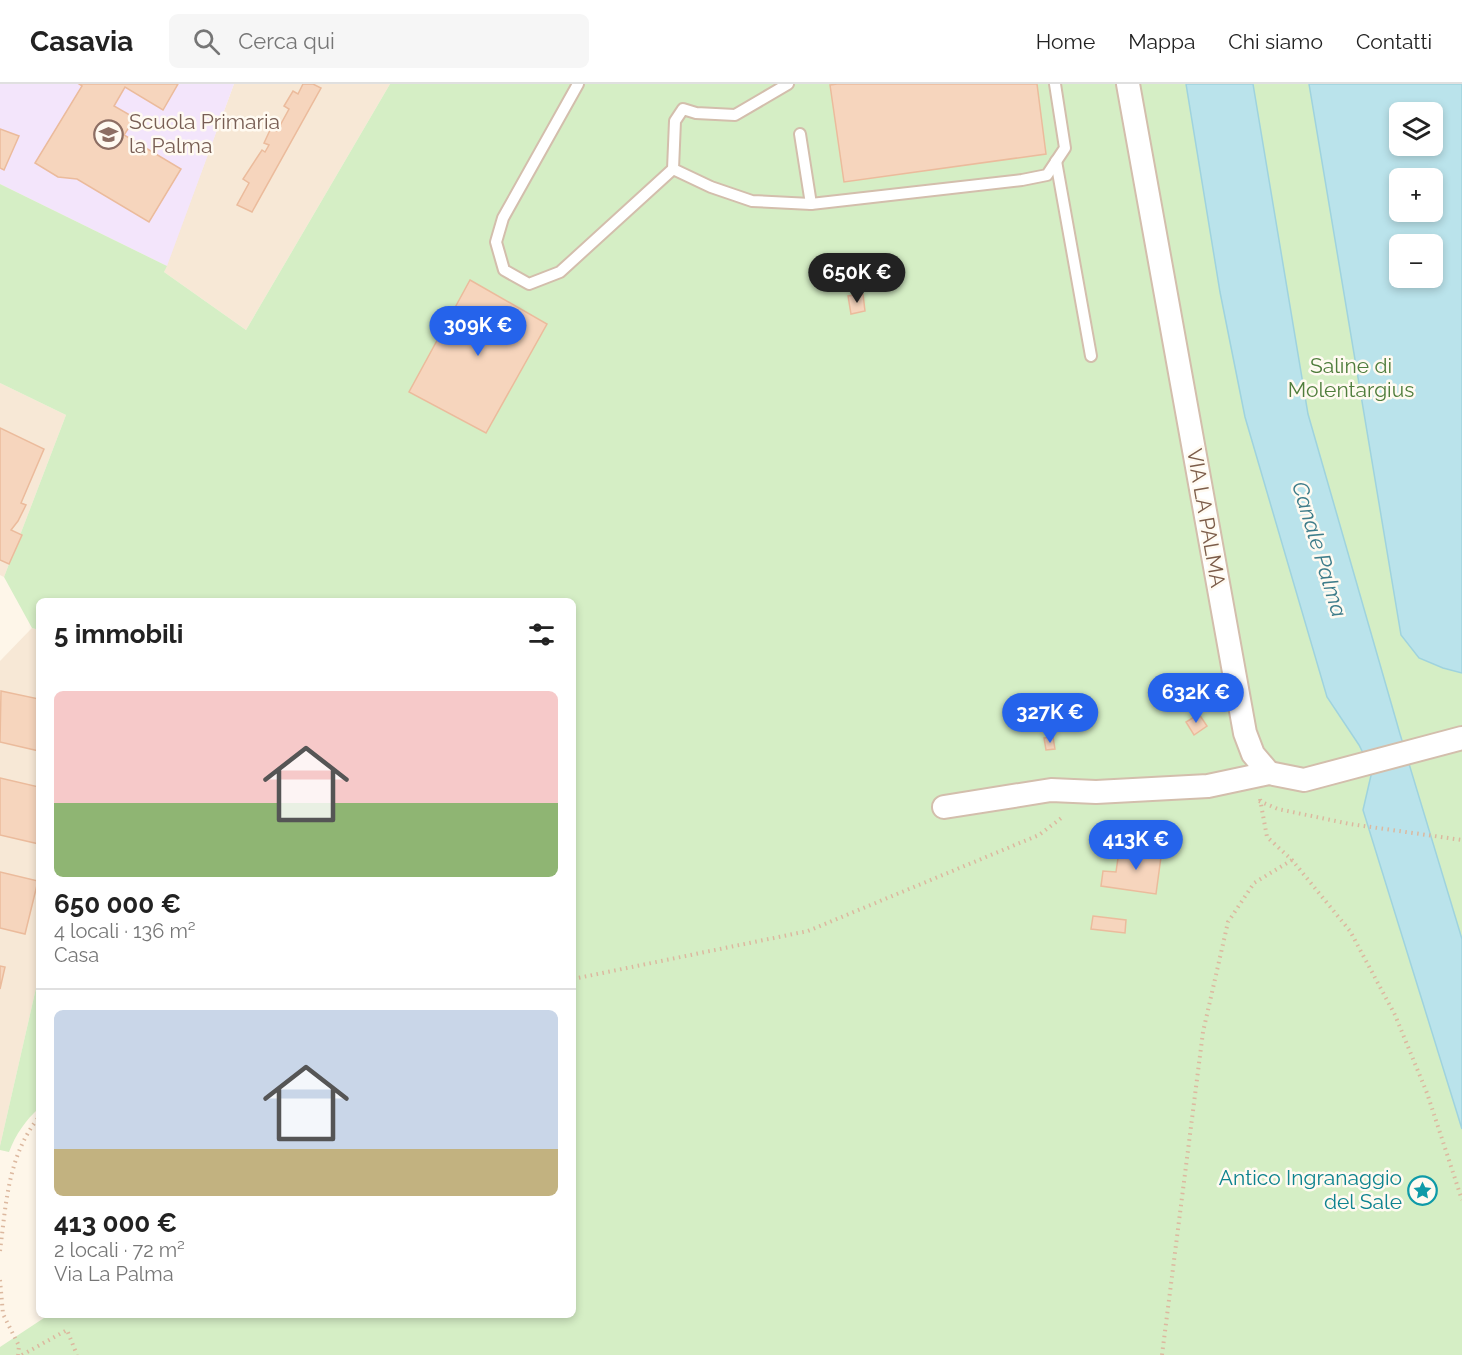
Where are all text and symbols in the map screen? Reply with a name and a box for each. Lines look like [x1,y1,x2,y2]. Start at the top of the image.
search box [169,14,589,68]
text: Casavia [30,25,133,58]
icon: search [190,25,223,58]
text: Cerca qui [238,28,335,54]
text: Home [1036,29,1095,54]
text: Mappa [1128,29,1195,54]
text: Chi siamo [1228,29,1323,54]
text: Contatti [1356,29,1432,54]
map controls [1389,102,1443,288]
button: layers [1389,102,1443,156]
place label: Scuola Primaria la Palma [129,109,280,158]
school or university icon: Scuola Primaria la Palma [92,118,124,150]
button: + [1389,168,1443,222]
button: − [1389,234,1443,288]
pin: 650K € [808,253,906,304]
text: 650K € [822,260,892,284]
pin: 309K € [429,306,527,357]
text: 309K € [443,313,513,337]
park label: Saline di Molentargius [1288,353,1414,402]
street label: VIA LA PALMA [1182,447,1231,589]
water label: Canale Palma [1287,478,1353,620]
icon: filters [525,618,558,651]
text: 5 immobili [54,619,183,649]
pin: 632K € [1147,673,1245,724]
text: 632K € [1162,680,1230,704]
pin: 327K € [1001,693,1099,744]
text: 327K € [1016,700,1084,724]
icon: home [252,730,360,838]
pin: 413K € [1087,820,1185,871]
text: 413K € [1103,827,1169,851]
text: 650 000 € [54,889,181,919]
text: 4 locali · 136 m² [54,919,196,943]
text: Casa [54,943,99,967]
icon: home [252,1049,360,1157]
place label: Antico Ingranaggio del Sale [1219,1165,1402,1214]
place icon: Antico Ingranaggio del Sale [1407,1174,1439,1206]
text: 413 000 € [54,1208,177,1238]
text: 2 locali · 72 m² [54,1238,185,1262]
text: Via La Palma [54,1262,174,1286]

